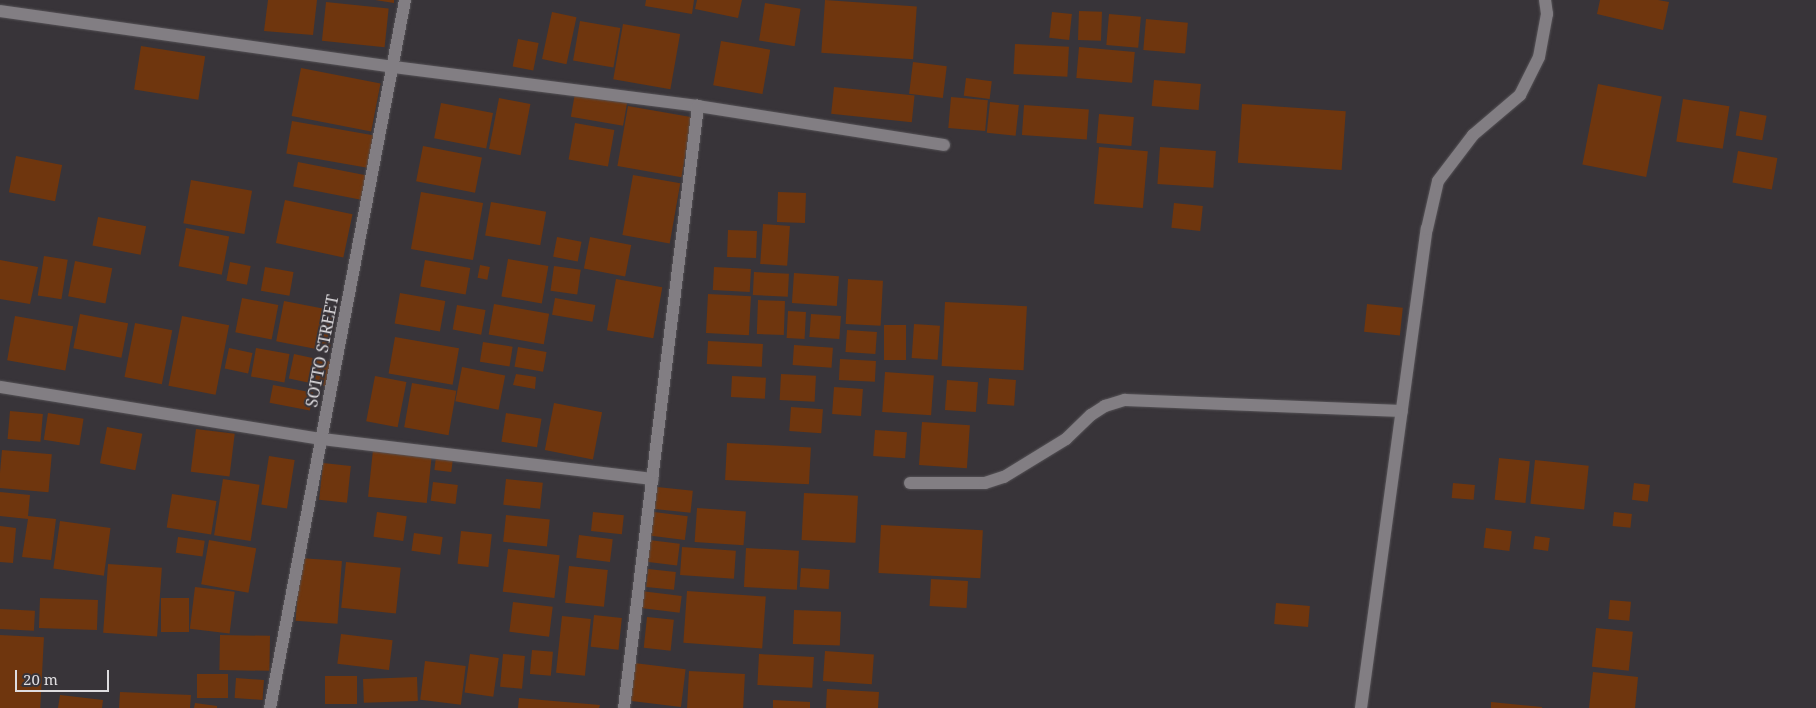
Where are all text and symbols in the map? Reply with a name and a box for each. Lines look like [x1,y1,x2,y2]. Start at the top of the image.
street label: SOTTO STREET [302,293,342,409]
scale bar [18,660,111,692]
text: 20 m [23,669,58,689]

